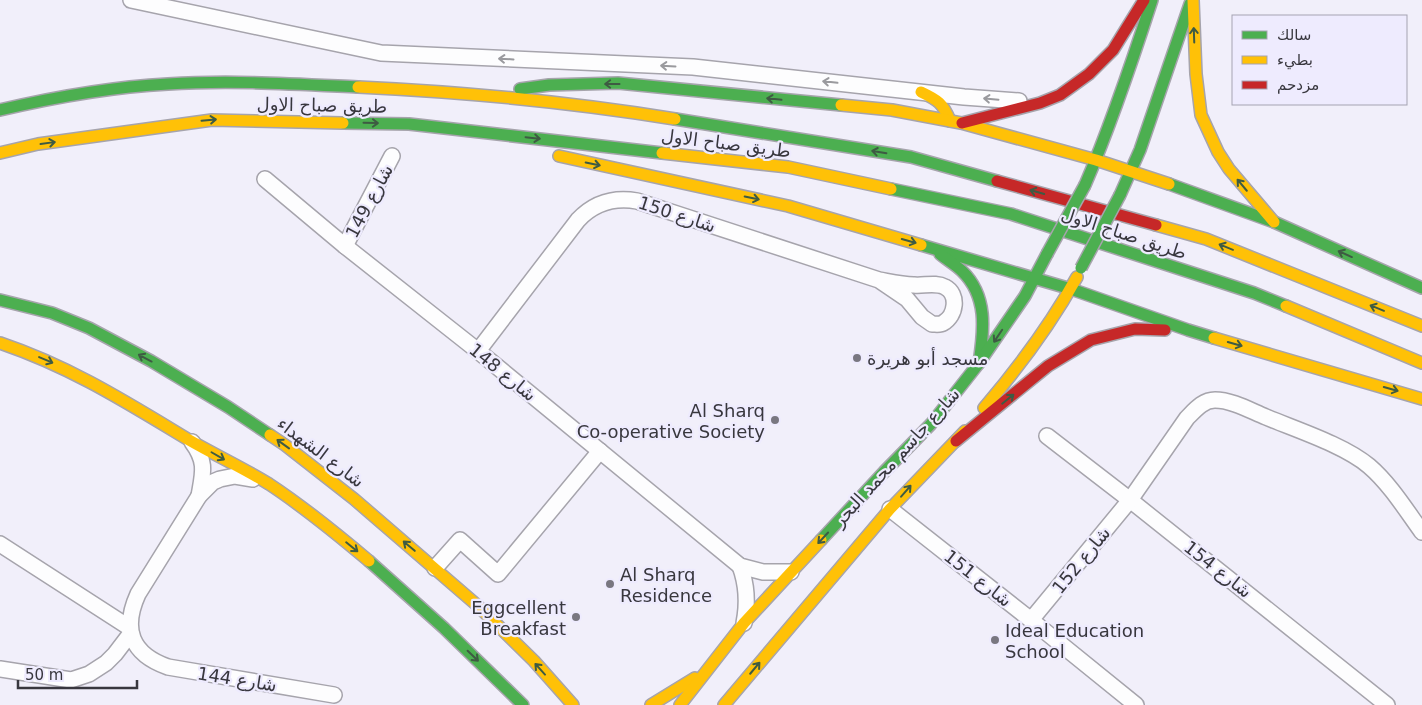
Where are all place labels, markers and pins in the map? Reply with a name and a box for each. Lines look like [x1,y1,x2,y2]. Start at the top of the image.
place label: مسجد أبو هريرة [867,347,988,370]
marker: مسجد أبو هريرة [851,352,863,364]
place label: Al Sharq Co-operative Society [577,400,765,442]
marker: Al Sharq Co-operative Society [769,414,781,426]
place label: Al Sharq Residence [620,564,712,606]
marker: Al Sharq Residence [604,578,616,590]
place label: Eggcellent Breakfast [471,597,566,639]
marker: Eggcellent Breakfast [570,611,582,623]
place label: Ideal Education School [1005,620,1144,662]
marker: Ideal Education School [989,634,1001,646]

